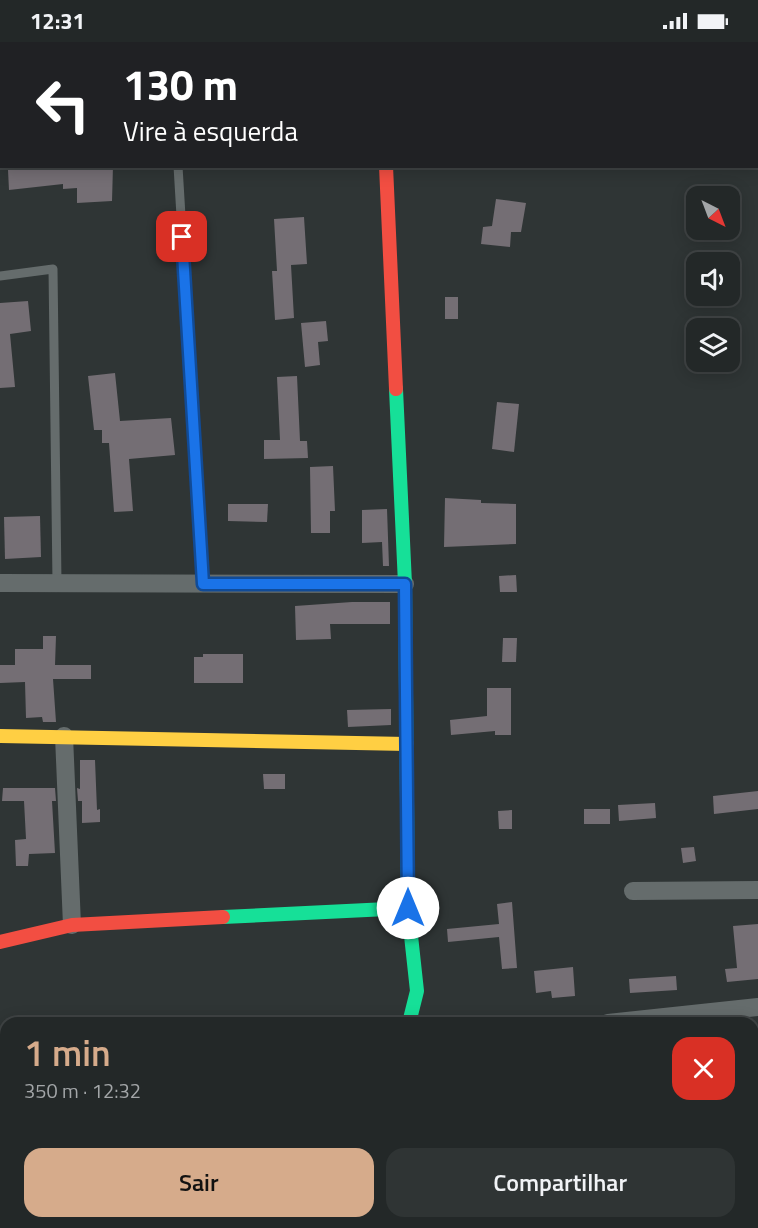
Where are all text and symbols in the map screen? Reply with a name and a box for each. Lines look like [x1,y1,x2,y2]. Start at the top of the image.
text: 12:31 [30,4,85,38]
text: 130 m [123,52,238,116]
icon: left [24,66,102,144]
text: Vire à esquerda [123,110,298,151]
north arrow [686,186,740,240]
map controls [686,186,740,372]
pin [156,211,207,262]
icon: arrive [165,220,198,253]
button: sound [686,252,740,306]
button: layers [686,318,740,372]
position arrow [376,876,440,940]
text: 1 min [24,1025,111,1080]
button: close [672,1037,735,1100]
text: 350 m · 12:32 [24,1075,141,1106]
button: Sair [24,1148,374,1217]
button: Compartilhar [386,1148,735,1217]

